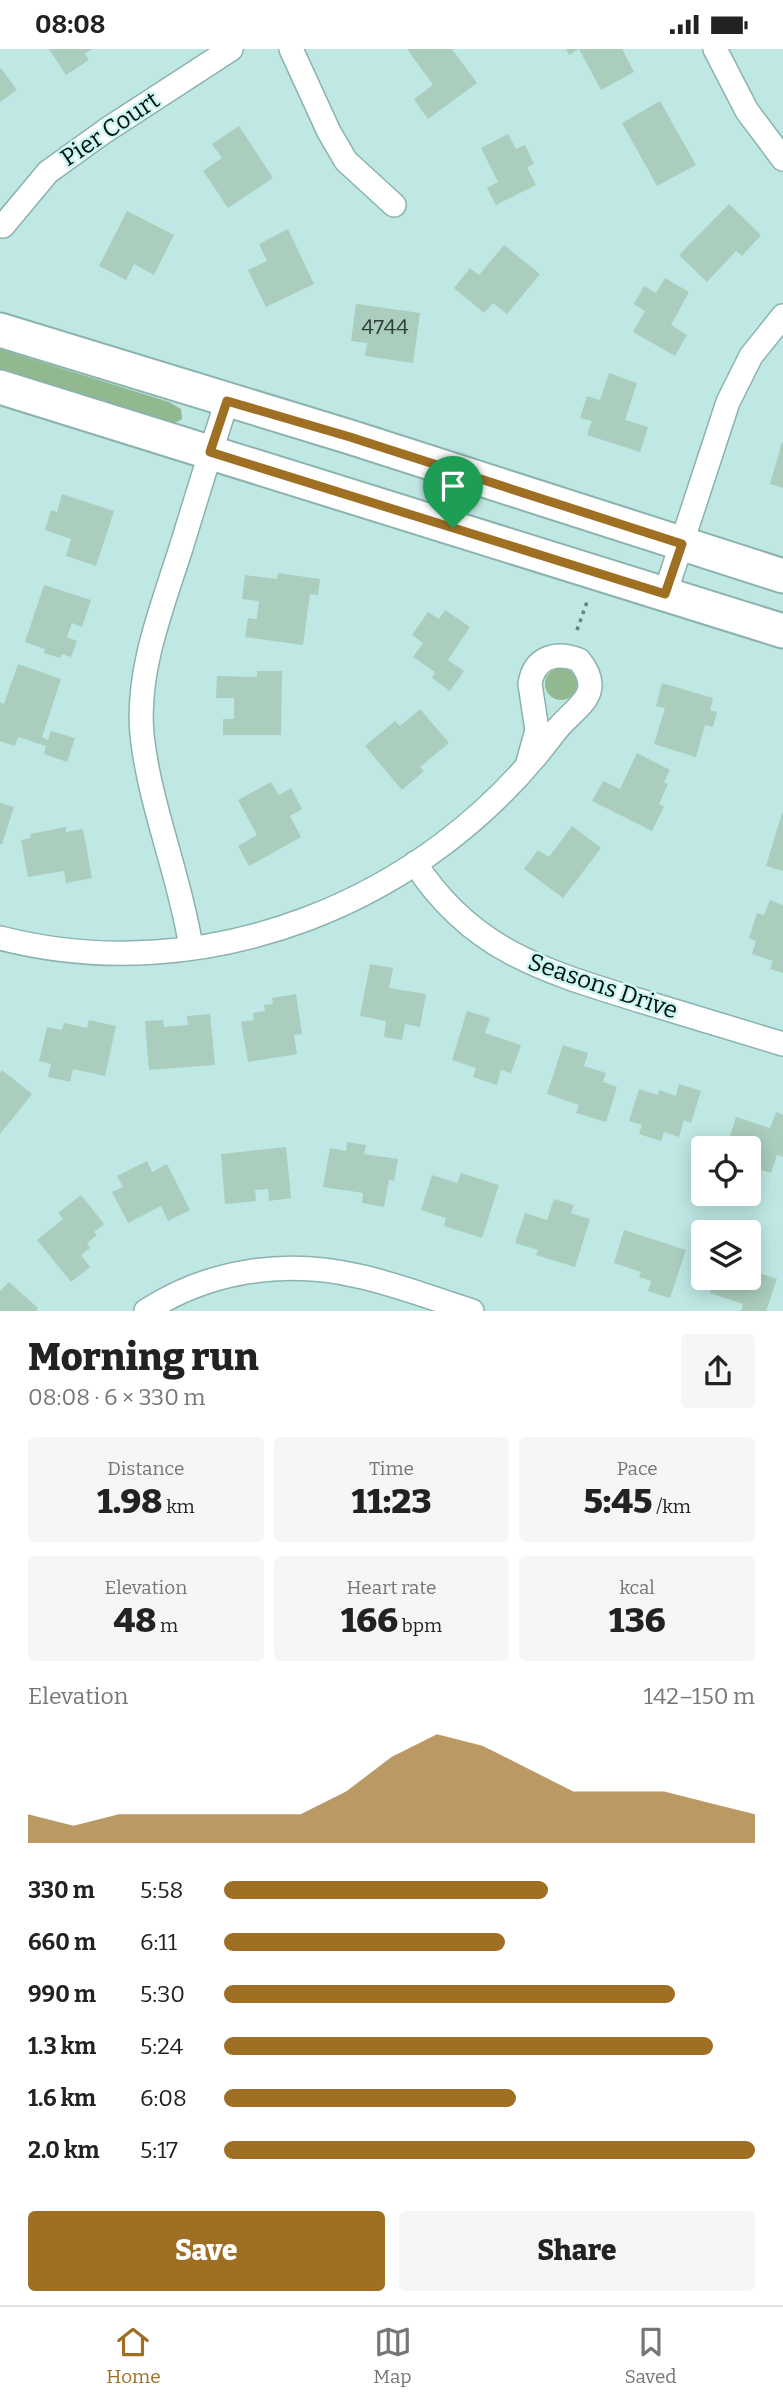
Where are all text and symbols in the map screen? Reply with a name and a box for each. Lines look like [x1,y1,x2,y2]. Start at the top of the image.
text: 08:08 [35,9,105,40]
street label: Pier Court [56,86,165,172]
house number: 4744 [362,314,408,340]
pin [423,456,483,528]
icon: arrive [434,467,472,505]
street label: Seasons Drive [525,947,681,1025]
map controls [691,1136,761,1290]
button: locate [691,1136,761,1206]
button: layers [691,1220,761,1290]
text: Morning run [28,1334,259,1380]
button: share [681,1334,755,1408]
text: 08:08 · 6 × 330 m [28,1383,205,1411]
text: Distance [107,1457,184,1480]
text: Time [369,1457,414,1480]
text: Pace [617,1457,658,1480]
text: 1.98 [97,1480,162,1522]
text: 11:23 [352,1480,431,1522]
text: 5:45 [583,1480,652,1522]
text: km [162,1495,195,1518]
text: /km [652,1495,691,1518]
text: Elevation [104,1576,187,1599]
text: Heart rate [347,1576,436,1599]
text: kcal [619,1576,655,1599]
text: 48 [113,1599,156,1641]
text: 166 [341,1599,398,1641]
text: 136 [609,1599,665,1641]
text: m [156,1614,178,1637]
text: bpm [398,1614,442,1637]
text: Elevation [28,1682,128,1710]
text: 142–150 m [644,1682,755,1710]
text: 330 m [28,1876,95,1904]
text: 5:58 [140,1876,183,1904]
text: 660 m [28,1928,96,1956]
text: 6:11 [140,1928,177,1956]
text: 990 m [28,1980,96,2008]
text: 5:30 [140,1980,185,2008]
text: 1.3 km [28,2032,96,2060]
text: 5:24 [140,2032,183,2060]
text: 1.6 km [28,2084,96,2112]
text: 6:08 [140,2084,187,2112]
text: 2.0 km [28,2136,99,2164]
text: 5:17 [140,2136,178,2164]
button: Save [28,2211,385,2291]
button: Share [399,2211,755,2291]
tab: Home [106,2323,161,2388]
tab: Map [373,2323,412,2388]
tab: Saved [624,2323,677,2388]

